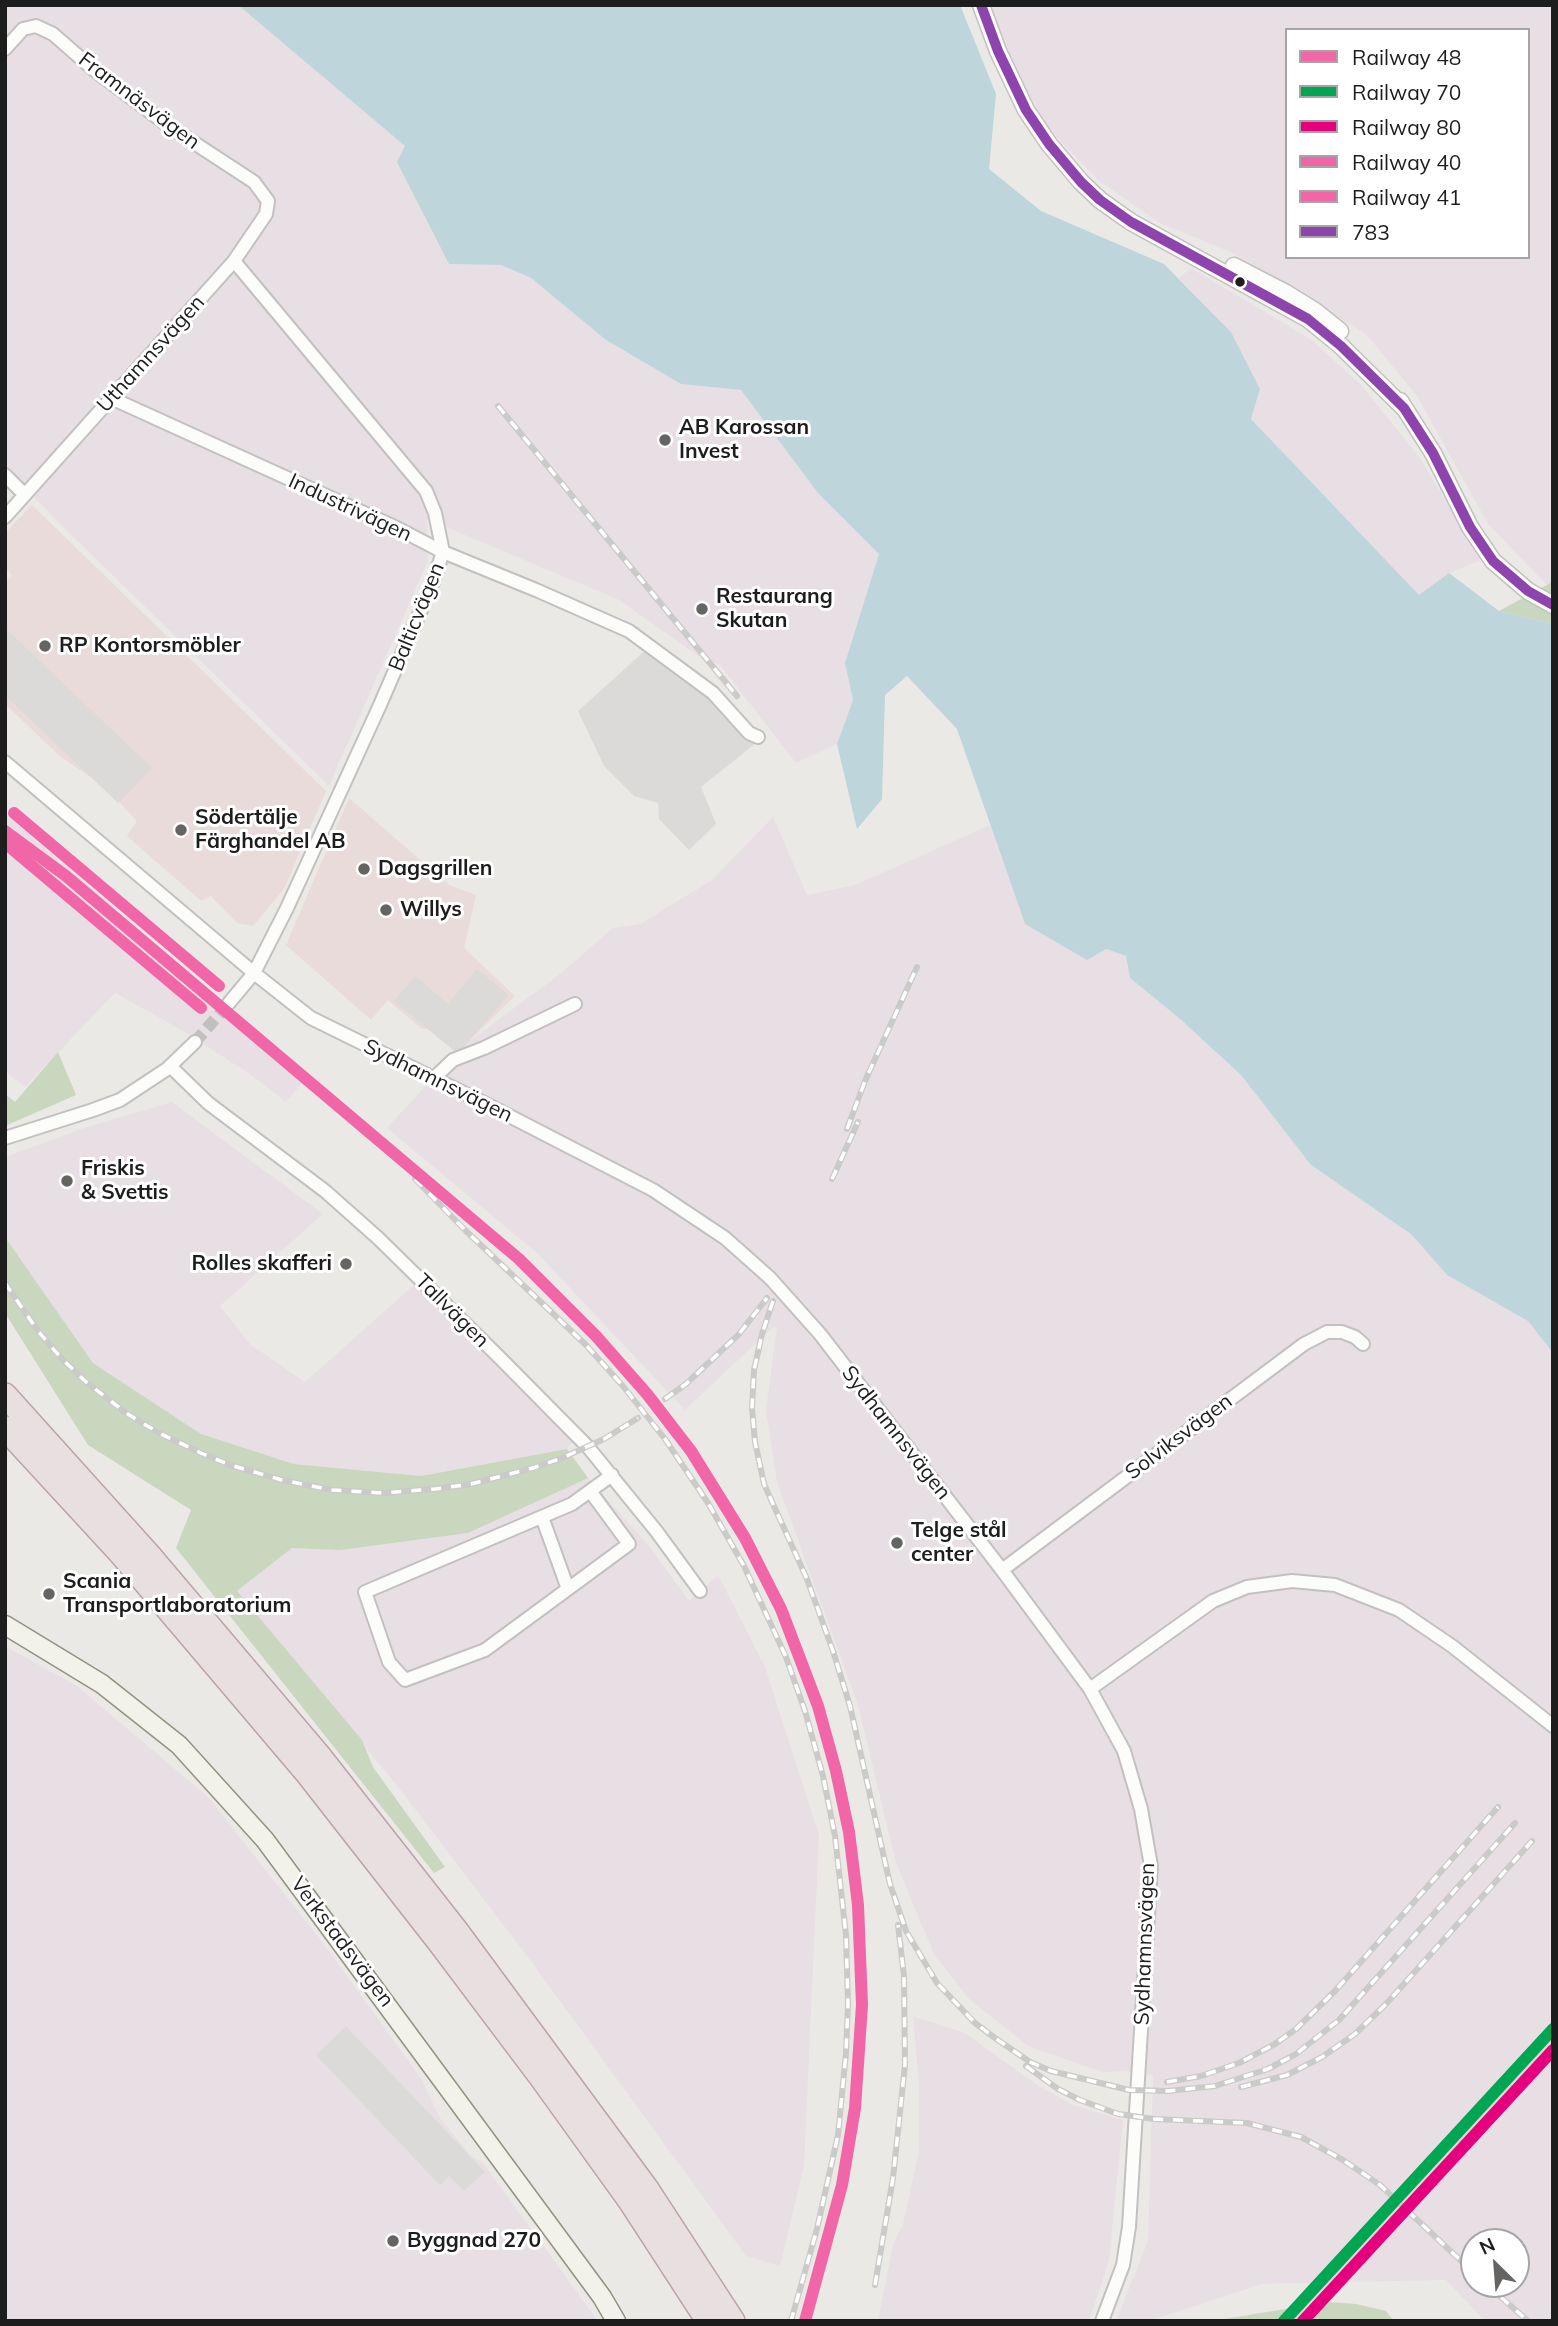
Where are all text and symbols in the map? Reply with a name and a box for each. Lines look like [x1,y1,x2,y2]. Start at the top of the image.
legend [1285,28,1530,259]
text: Railway 48 [1352,44,1461,70]
street label: Framnäsvägen [73,47,205,155]
text: Railway 70 [1352,79,1461,105]
text: Railway 80 [1352,114,1461,140]
text: Railway 40 [1352,149,1461,175]
text: Railway 41 [1352,184,1461,210]
text: 783 [1352,219,1390,245]
unlabelled marker [1233,275,1247,289]
street label: Uthamnsvägen [92,290,210,418]
place label: AB Karossan Invest [679,415,809,465]
marker: AB Karossan Invest [657,432,673,448]
street label: Industrivägen [284,469,416,547]
street label: Balticvägen [384,559,450,675]
place label: Restaurang Skutan [716,584,833,634]
marker: Restaurang Skutan [694,601,710,617]
place label: RP Kontorsmöbler [59,633,241,659]
marker: RP Kontorsmöbler [37,638,53,654]
place label: Södertälje Färghandel AB [195,805,346,855]
marker: Södertälje Färghandel AB [173,822,189,838]
place label: Dagsgrillen [378,856,493,882]
marker: Dagsgrillen [356,861,372,877]
place label: Willys [400,897,462,923]
marker: Willys [378,902,394,918]
street label: Sydhamnsvägen [359,1034,517,1128]
place label: Friskis & Svettis [81,1156,169,1206]
marker: Friskis & Svettis [59,1173,75,1189]
place label: Rolles skafferi [191,1251,332,1277]
marker: Rolles skafferi [338,1256,354,1272]
street label: Tallvägen [410,1269,494,1353]
street label: Sydhamnsvägen [836,1361,956,1505]
street label: Solviksvägen [1121,1389,1237,1485]
place label: Telge stål center [911,1518,1007,1568]
marker: Telge stål center [889,1535,905,1551]
place label: Scania Transportlaboratorium [63,1569,292,1619]
marker: Scania Transportlaboratorium [41,1586,57,1602]
street label: Sydhamnsvägen [1130,1862,1160,2026]
street label: Verkstadsvägen [285,1872,399,2012]
place label: Byggnad 270 [407,2228,541,2254]
north arrow [1460,2228,1530,2298]
text: N [1475,2232,1499,2260]
marker: Byggnad 270 [385,2233,401,2249]

